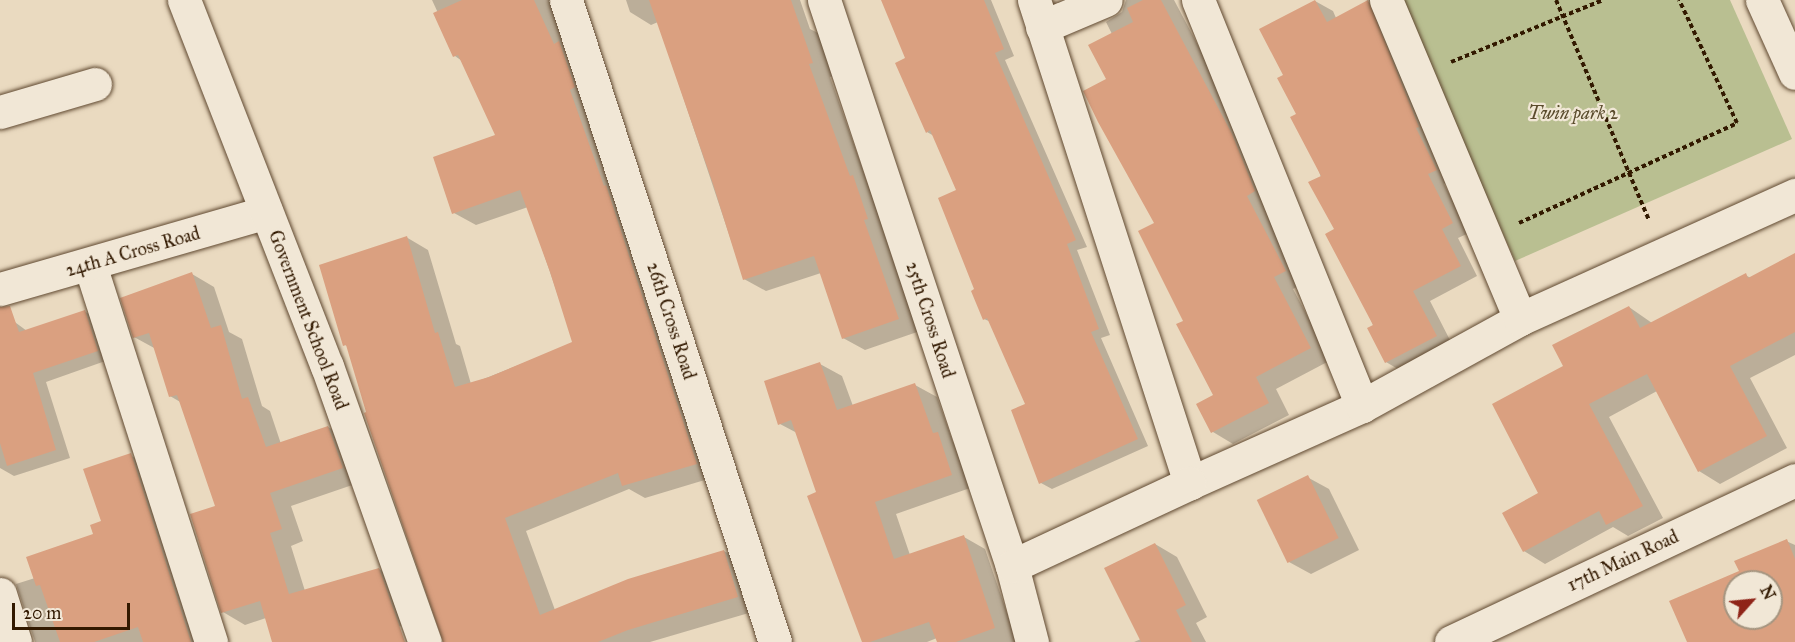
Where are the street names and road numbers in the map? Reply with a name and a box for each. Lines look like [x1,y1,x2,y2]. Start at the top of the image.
street label: 24th A Cross Road [63,223,203,281]
street label: Government School Road [264,227,352,413]
street label: 25th Cross Road [901,259,959,381]
street label: 26th Cross Road [642,260,700,382]
street label: 17th Main Road [1564,526,1682,596]

